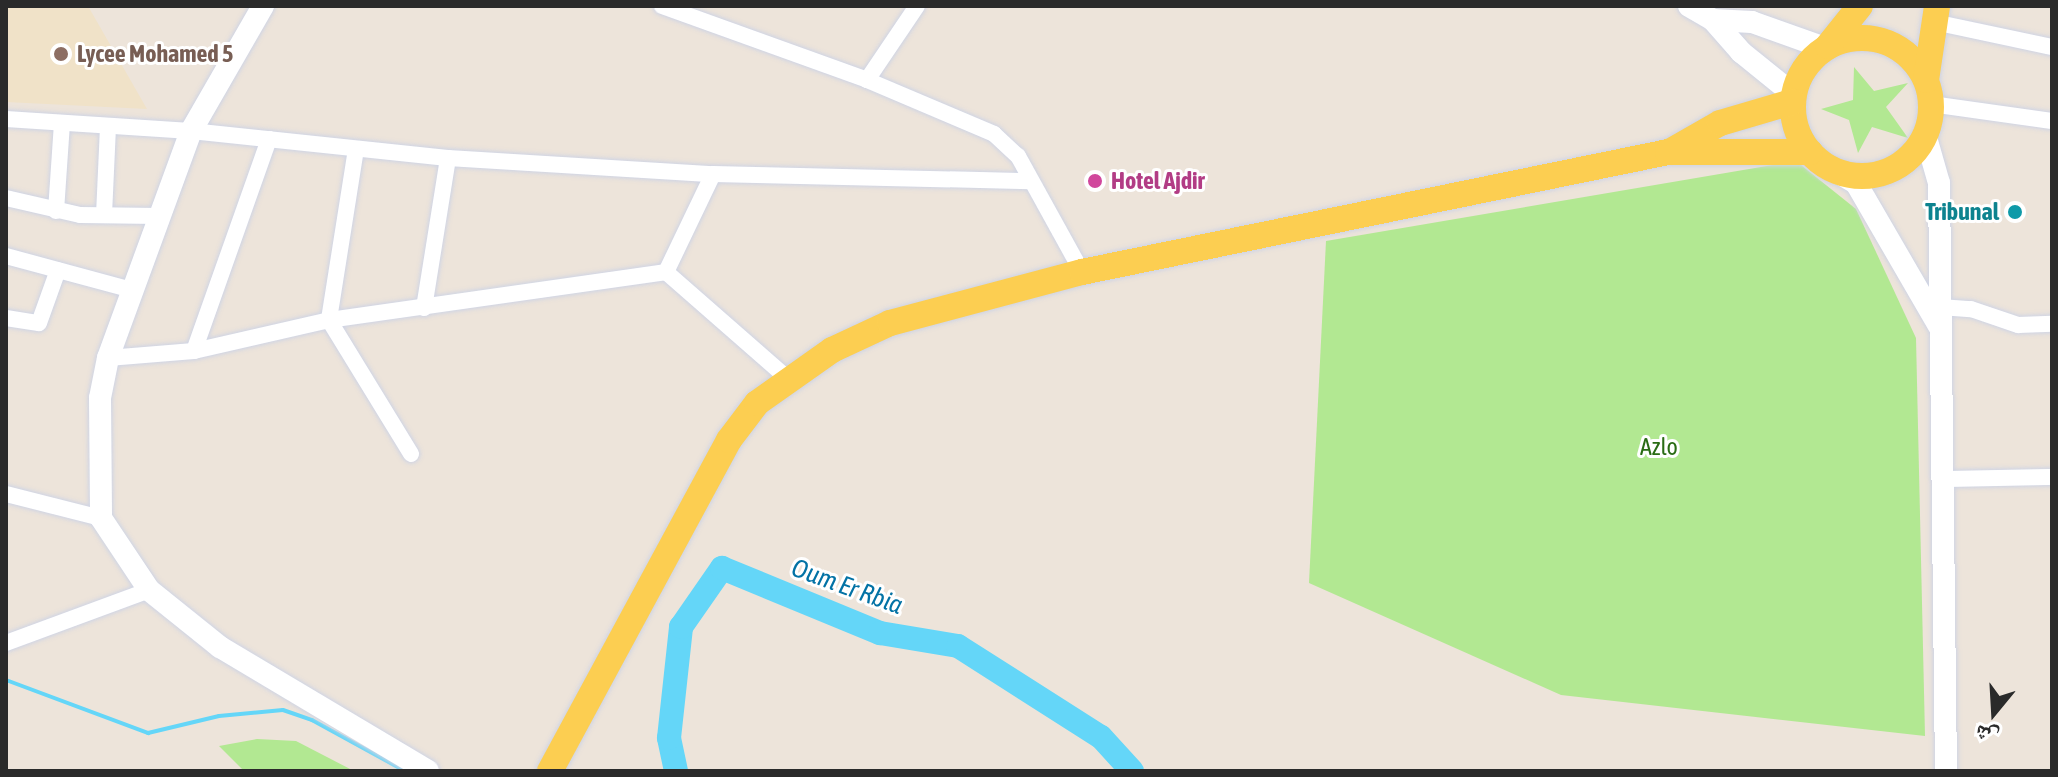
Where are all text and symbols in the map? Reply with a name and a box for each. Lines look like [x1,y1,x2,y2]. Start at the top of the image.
place label: Lycee Mohamed 5 [77,40,233,68]
marker: Lycee Mohamed 5 [52,45,70,63]
place label: Hotel Ajdir [1111,167,1205,195]
marker: Hotel Ajdir [1086,172,1104,190]
place label: Tribunal [1925,198,1999,226]
marker: Tribunal [2006,203,2024,221]
park label: Azlo [1640,433,1678,461]
water label: Oum Er Rbia [787,553,907,621]
north arrow [1954,673,2034,753]
text: ش [1971,720,2002,752]

